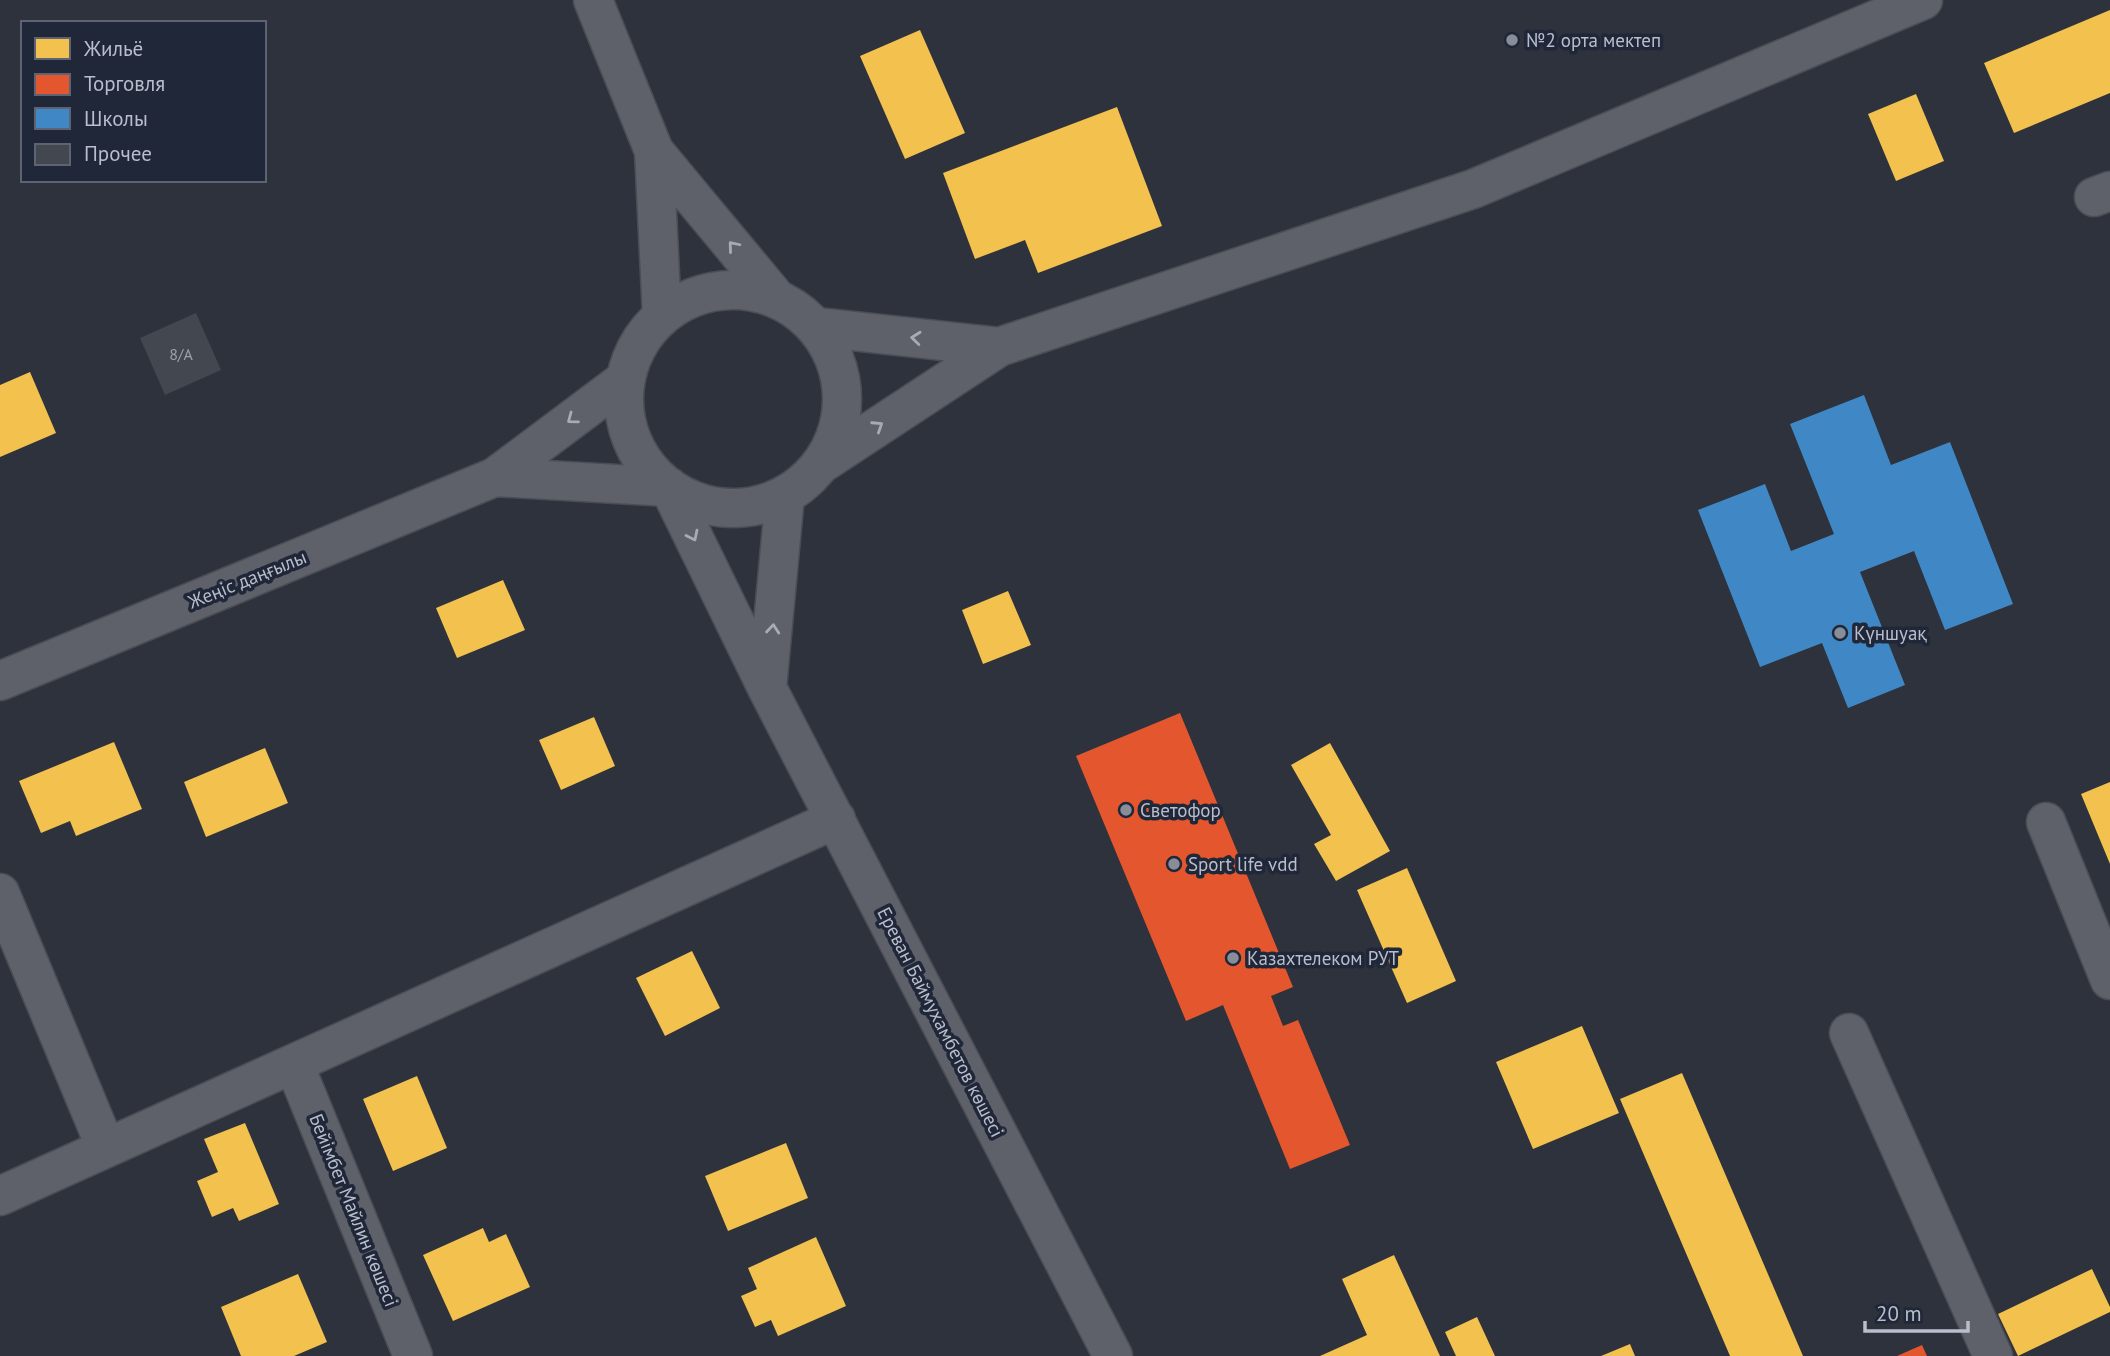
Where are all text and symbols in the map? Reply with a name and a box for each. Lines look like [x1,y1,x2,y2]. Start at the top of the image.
legend [21,21,266,182]
place label: №2 орта мектеп [1526,28,1661,52]
marker: №2 орта мектеп [1504,32,1520,48]
text: Жильё [83,35,143,62]
text: Торговля [84,70,165,97]
text: Школы [84,105,148,132]
text: Прочее [84,140,152,167]
one-way arrow [729,241,741,254]
one-way arrow [911,331,922,346]
house number: 8/А [169,344,194,364]
one-way arrow [567,411,579,424]
one-way arrow [871,422,884,435]
one-way arrow [685,529,699,541]
street label: Жеңіс даңғылы [183,544,310,614]
place label: Күншуақ [1854,621,1927,645]
one-way arrow [765,623,780,634]
marker: Күншуақ [1832,625,1848,641]
place label: Светофор [1140,798,1221,822]
marker: Светофор [1118,802,1134,818]
place label: Sport life vdd [1188,852,1298,876]
marker: Sport life vdd [1166,856,1182,872]
street label: Ереван Баймухамбетов көшесі [872,903,1010,1141]
place label: Казахтелеком РУТ [1247,946,1399,970]
marker: Казахтелеком РУТ [1225,950,1241,966]
street label: Бейімбет Майлин көшесі [304,1110,404,1310]
scale bar [1865,1290,1968,1334]
text: 20 m [1876,1300,1922,1327]

